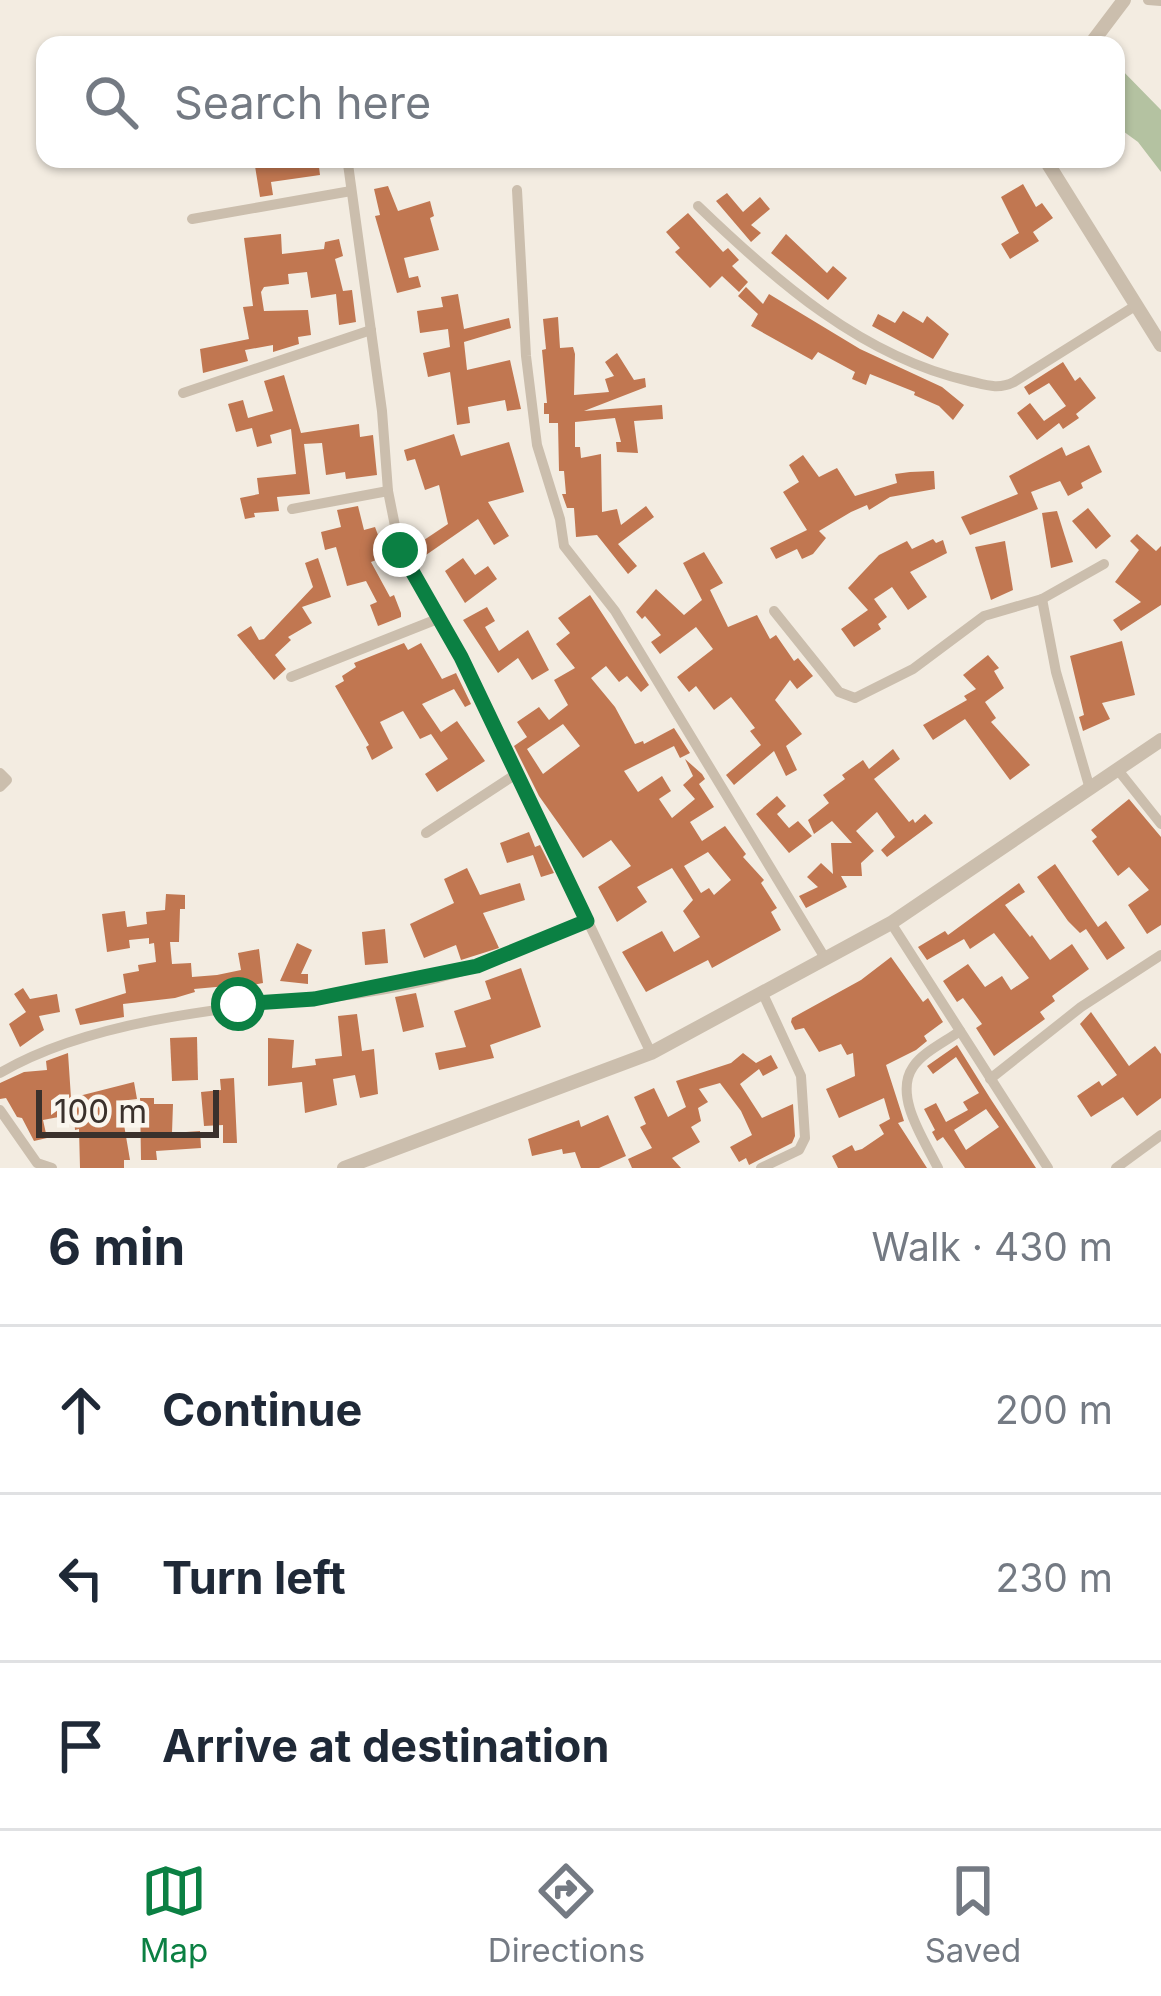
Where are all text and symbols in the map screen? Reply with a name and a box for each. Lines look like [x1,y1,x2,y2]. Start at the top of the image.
search box [36,36,1125,168]
icon: search [78,69,144,135]
text: Search here [174,75,431,130]
route end [373,523,427,577]
route start [211,977,265,1031]
scale bar [36,1084,219,1137]
text: 100 m [54,1091,147,1131]
text: 6 min [48,1216,185,1277]
text: Walk · 430 m [872,1223,1113,1270]
icon: ahead [48,1377,114,1443]
text: Continue [162,1382,362,1437]
text: 200 m [995,1386,1113,1433]
icon: left [48,1545,114,1611]
text: Turn left [162,1550,346,1605]
text: 230 m [995,1554,1113,1601]
icon: arrive [48,1713,114,1779]
text: Arrive at destination [162,1718,609,1773]
tab: Map [140,1858,208,1970]
tab: Directions [488,1858,645,1970]
tab: Saved [925,1858,1021,1970]

